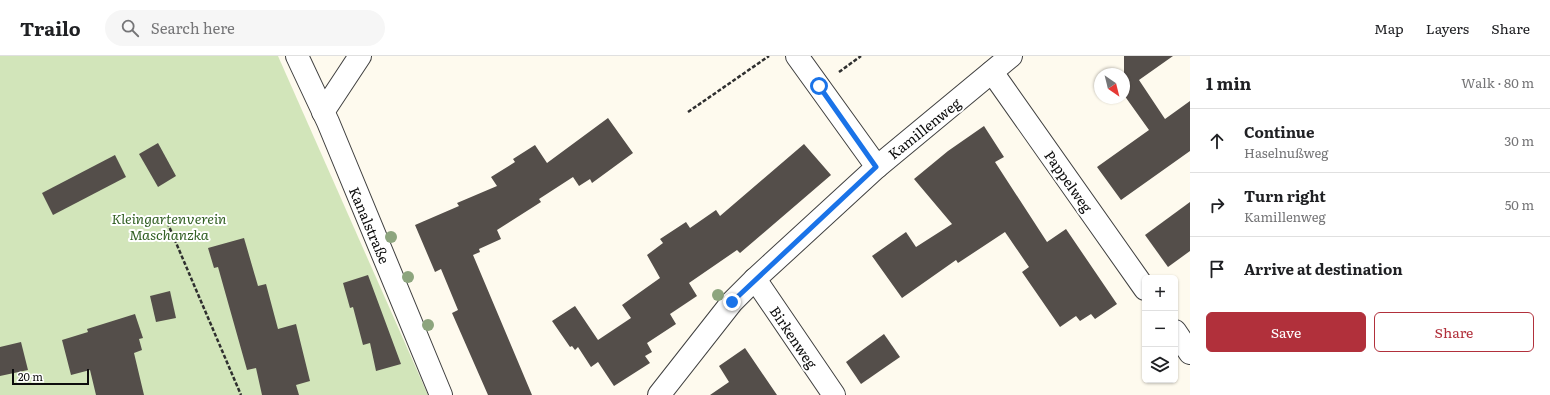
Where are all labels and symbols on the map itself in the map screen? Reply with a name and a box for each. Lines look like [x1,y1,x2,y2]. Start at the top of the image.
north arrow [1094,68,1130,104]
route start [810,77,828,95]
street label: Kamillenweg [884,92,965,163]
street label: Pappelweg [1040,146,1098,216]
street label: Kanalstraße [345,183,395,267]
park label: Kleingartenverein Maschanzka [112,208,227,244]
route end [723,293,741,311]
street label: Birkenweg [766,302,822,372]
scale bar [12,367,89,386]

